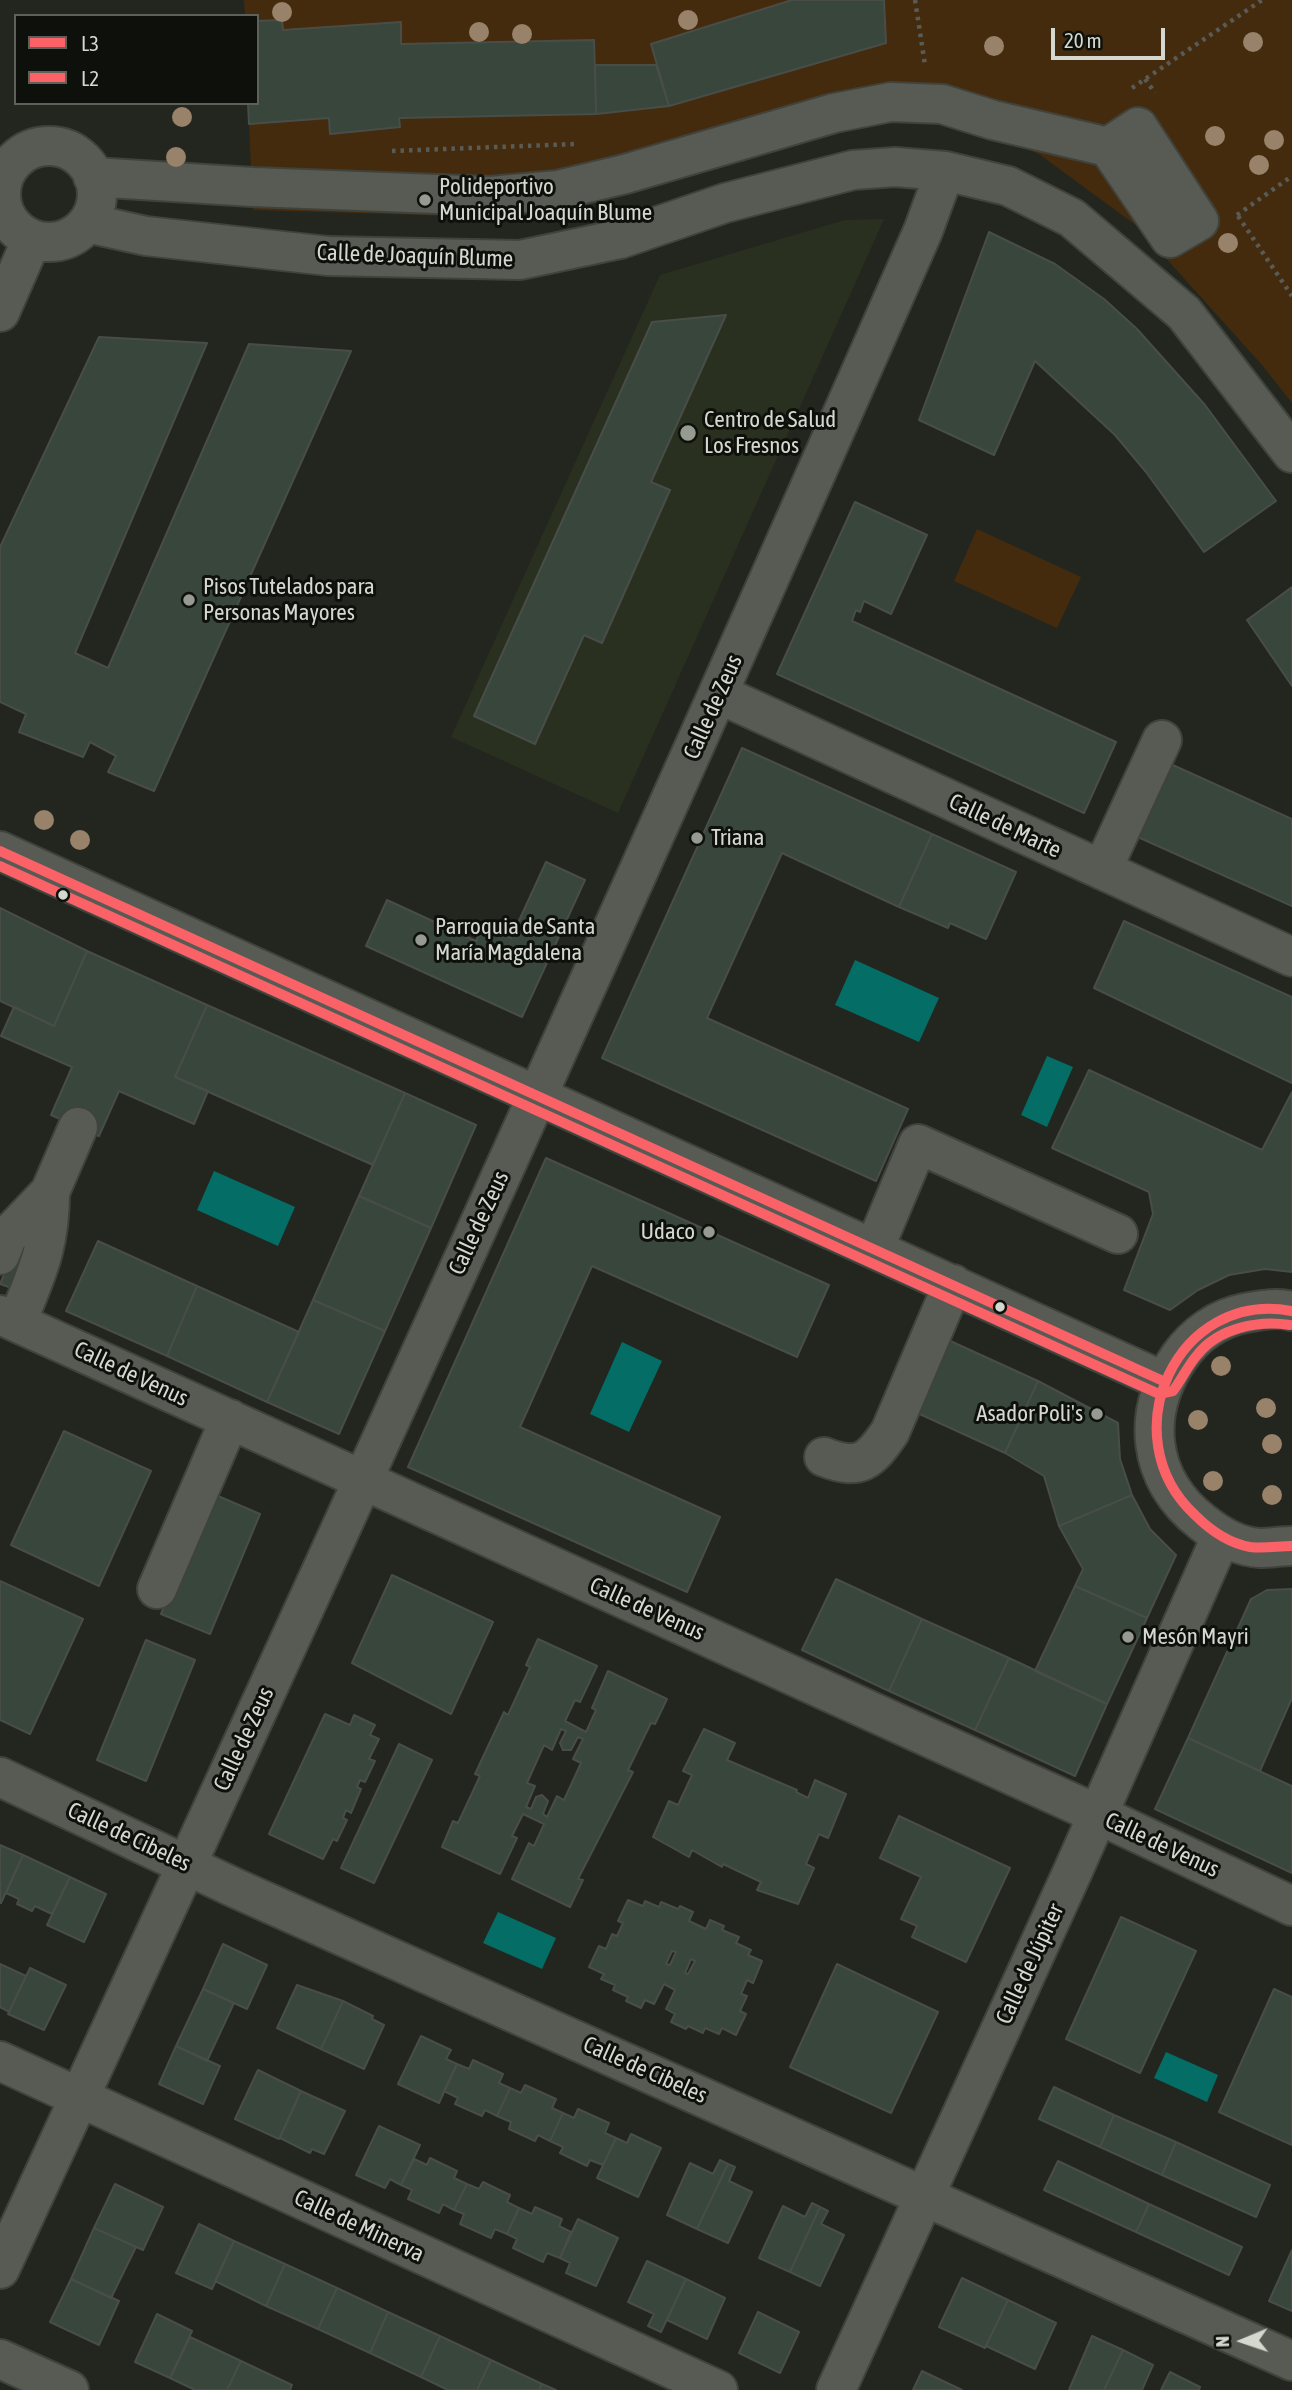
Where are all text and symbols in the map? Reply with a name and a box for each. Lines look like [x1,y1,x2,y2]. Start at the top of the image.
legend [14,14,259,105]
scale bar [1054,14,1168,58]
text: 20 m [1064,28,1102,52]
text: L3 [81,31,99,55]
text: L2 [81,66,99,90]
place label: Polideportivo Municipal Joaquín Blume [439,173,652,227]
marker: Polideportivo Municipal Joaquín Blume [417,192,433,208]
street label: Calle de Joaquín Blume [316,239,514,273]
place label: Centro de Salud Los Fresnos [704,406,836,460]
marker: Centro de Salud Los Fresnos [678,423,698,443]
place label: Pisos Tutelados para Personas Mayores [203,573,375,627]
marker: Pisos Tutelados para Personas Mayores [181,592,197,608]
street label: Calle de Zeus [678,651,748,763]
street label: Calle de Marte [945,788,1065,864]
place label: Triana [711,824,764,852]
marker: Triana [689,830,705,846]
unlabelled marker [56,888,70,902]
place label: Parroquia de Santa María Magdalena [435,913,595,967]
marker: Parroquia de Santa María Magdalena [413,932,429,948]
street label: Calle de Zeus [443,1167,515,1279]
place label: Udaco [641,1218,695,1246]
marker: Udaco [701,1224,717,1240]
unlabelled marker [993,1300,1007,1314]
street label: Calle de Venus [70,1336,192,1412]
place label: Asador Poli's [976,1400,1083,1428]
marker: Asador Poli's [1089,1406,1105,1422]
street label: Calle de Venus [585,1571,709,1647]
place label: Mesón Mayri [1142,1623,1249,1651]
marker: Mesón Mayri [1120,1629,1136,1645]
street label: Calle de Zeus [208,1683,280,1795]
street label: Calle de Cibeles [63,1796,195,1878]
street label: Calle de Venus [1101,1807,1223,1883]
street label: Calle de Júpiter [990,1900,1070,2028]
street label: Calle de Cibeles [579,2030,711,2110]
street label: Calle de Minerva [290,2184,428,2268]
north arrow [1208,2306,1278,2376]
text: N [1211,2336,1233,2348]

